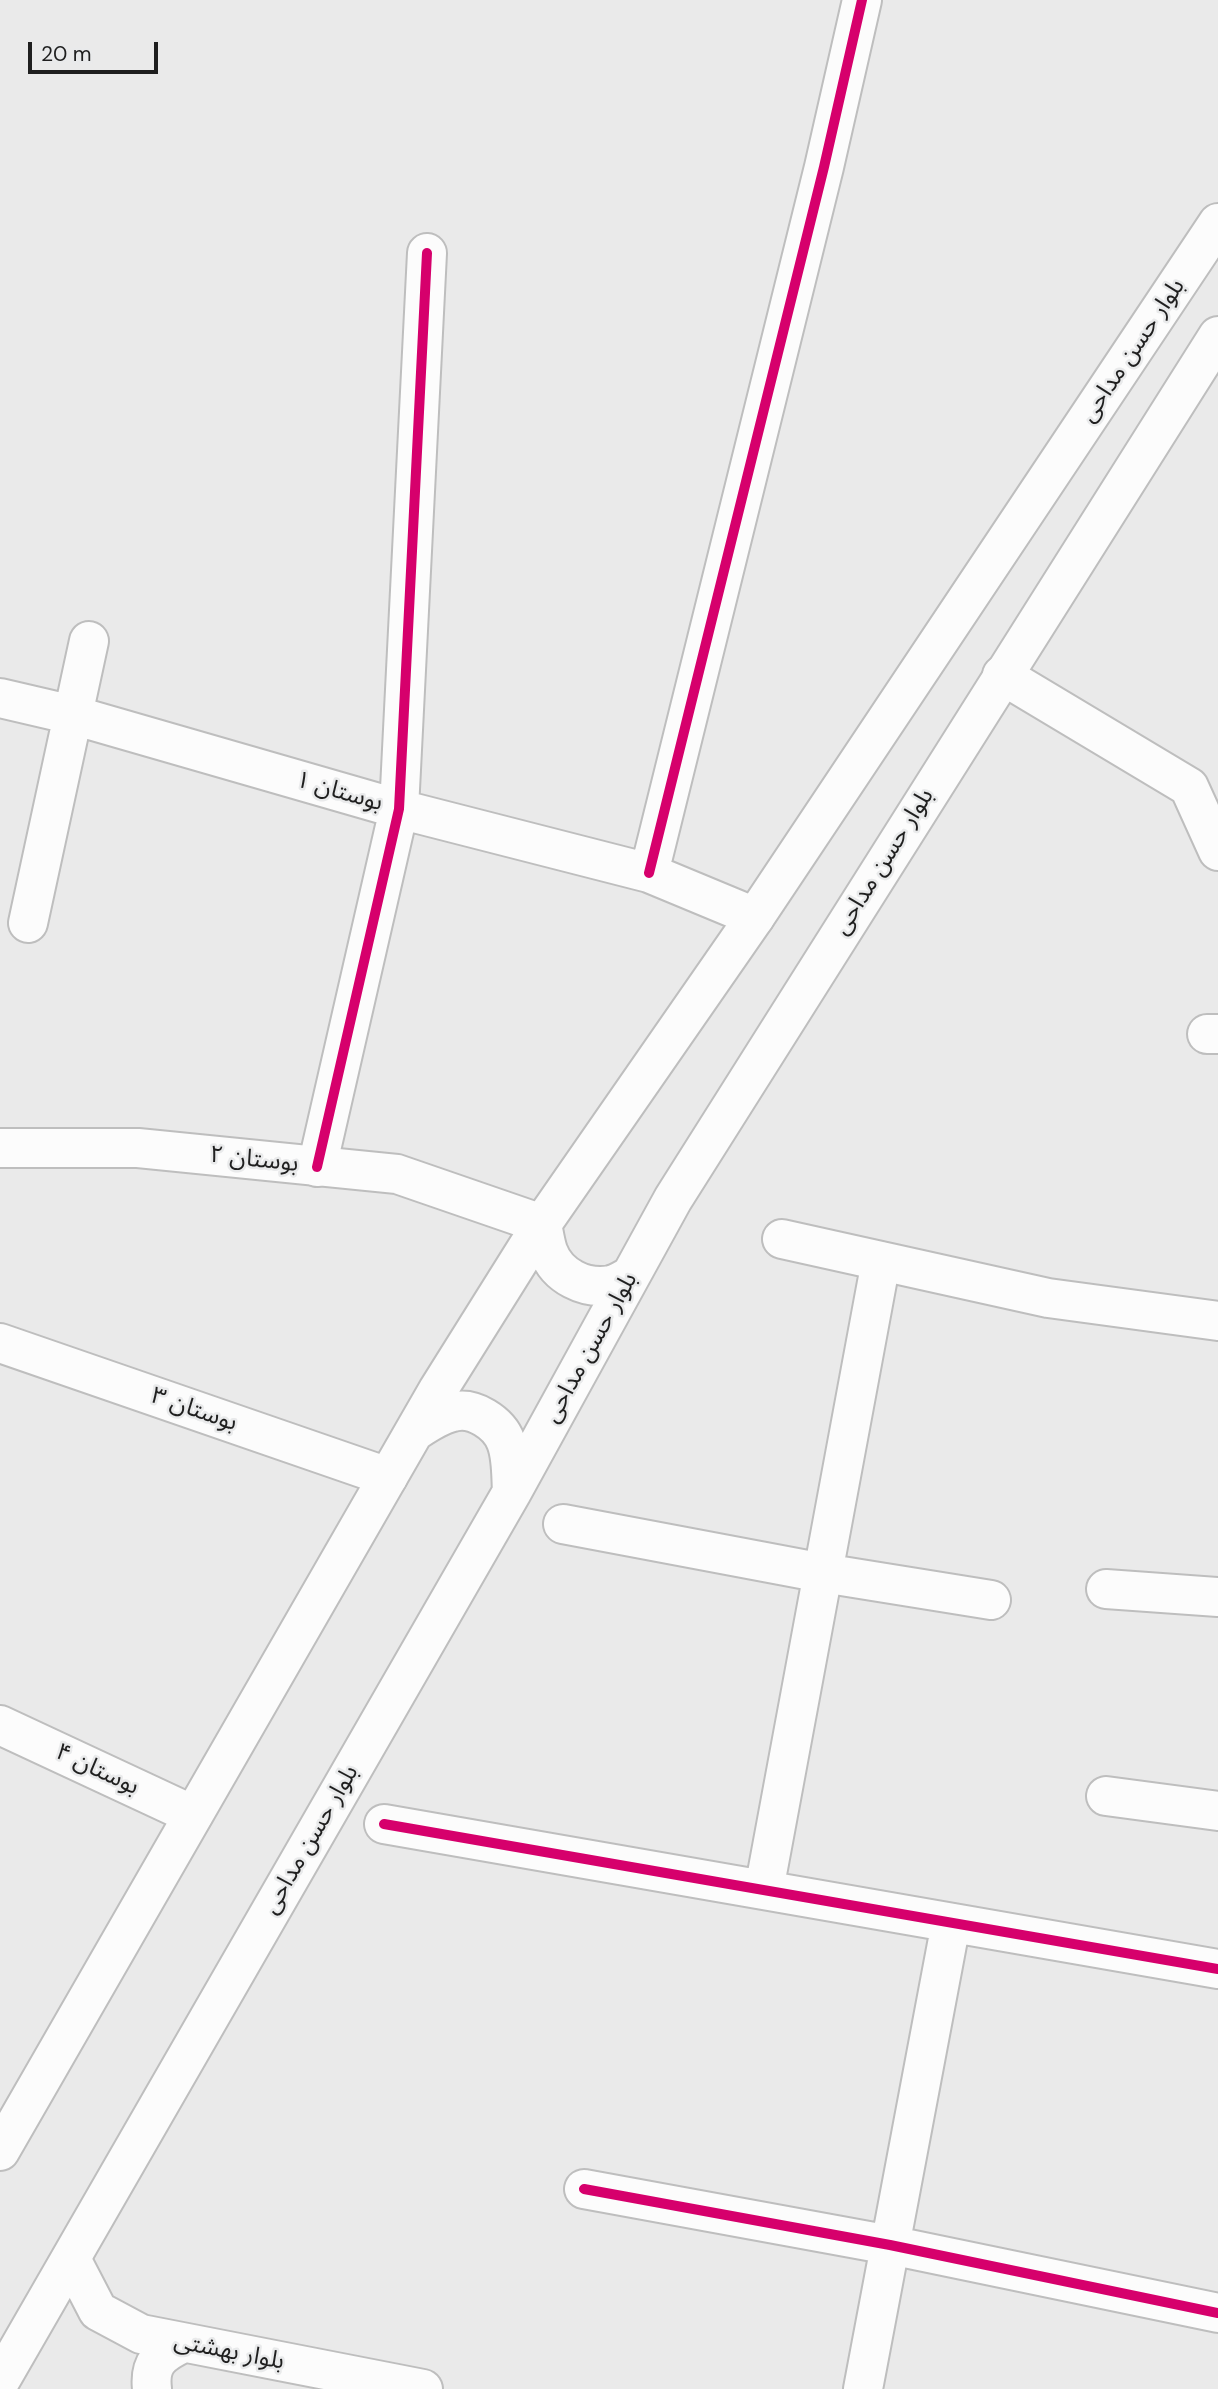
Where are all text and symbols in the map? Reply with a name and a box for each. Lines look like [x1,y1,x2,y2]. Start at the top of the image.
scale bar [32,28,161,72]
text: 20 m [41,40,92,68]
street label: بلوار حسن مداحی [1074,274,1192,428]
street label: بوستان ۱ [292,766,386,818]
street label: بلوار حسن مداحی [827,783,941,941]
street label: بوستان ۲ [208,1141,300,1179]
street label: بلوار حسن مداحی [538,1268,644,1428]
street label: بوستان ۳ [147,1382,241,1438]
street label: بوستان ۴ [51,1738,143,1802]
street label: بلوار حسن مداحی [257,1760,365,1920]
street label: بلوار بهشتی [172,2327,286,2377]

